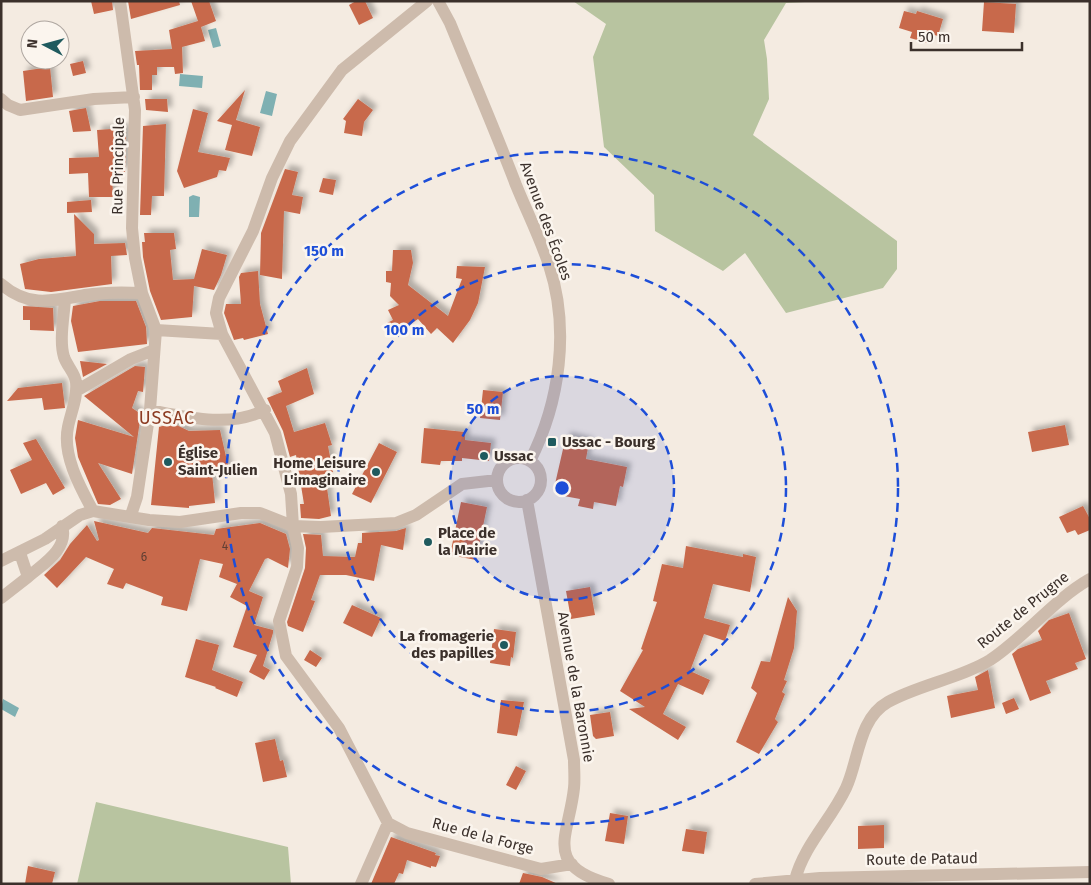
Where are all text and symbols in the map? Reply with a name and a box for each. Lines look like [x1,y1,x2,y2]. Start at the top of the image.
north arrow [20,20,70,70]
scale bar [911,20,1022,52]
text: 50 m [918,28,951,46]
text: N [24,38,42,49]
street label: Rue Principale [108,117,128,215]
street label: Avenue des Écoles [516,159,576,283]
text: 150 m [304,242,344,260]
text: 100 m [384,321,424,339]
text: 50 m [466,400,500,418]
district label: USSAC [139,407,195,429]
place label: Ussac - Bourg [562,433,656,451]
marker: Ussac - Bourg [546,436,558,448]
place label: Église Saint-Julien [178,444,258,479]
place label: Ussac [494,447,534,465]
marker: Ussac [478,450,490,462]
place label: Home Leisure L'imaginaire [273,454,366,489]
marker: Église Saint-Julien [162,456,174,468]
marker: Home Leisure L'imaginaire [370,466,382,478]
centre of rings [553,479,571,497]
place label: Place de la Mairie [438,524,497,559]
marker: Place de la Mairie [422,536,434,548]
house number: 4 [222,539,229,553]
house number: 6 [141,550,147,564]
street label: Route de Prugne [974,568,1072,652]
street label: Avenue de la Baronnie [554,610,598,764]
place label: La fromagerie des papilles [400,627,494,662]
marker: La fromagerie des papilles [498,639,510,651]
street label: Rue de la Forge [430,814,536,858]
street label: Route de Pataud [866,849,978,869]

